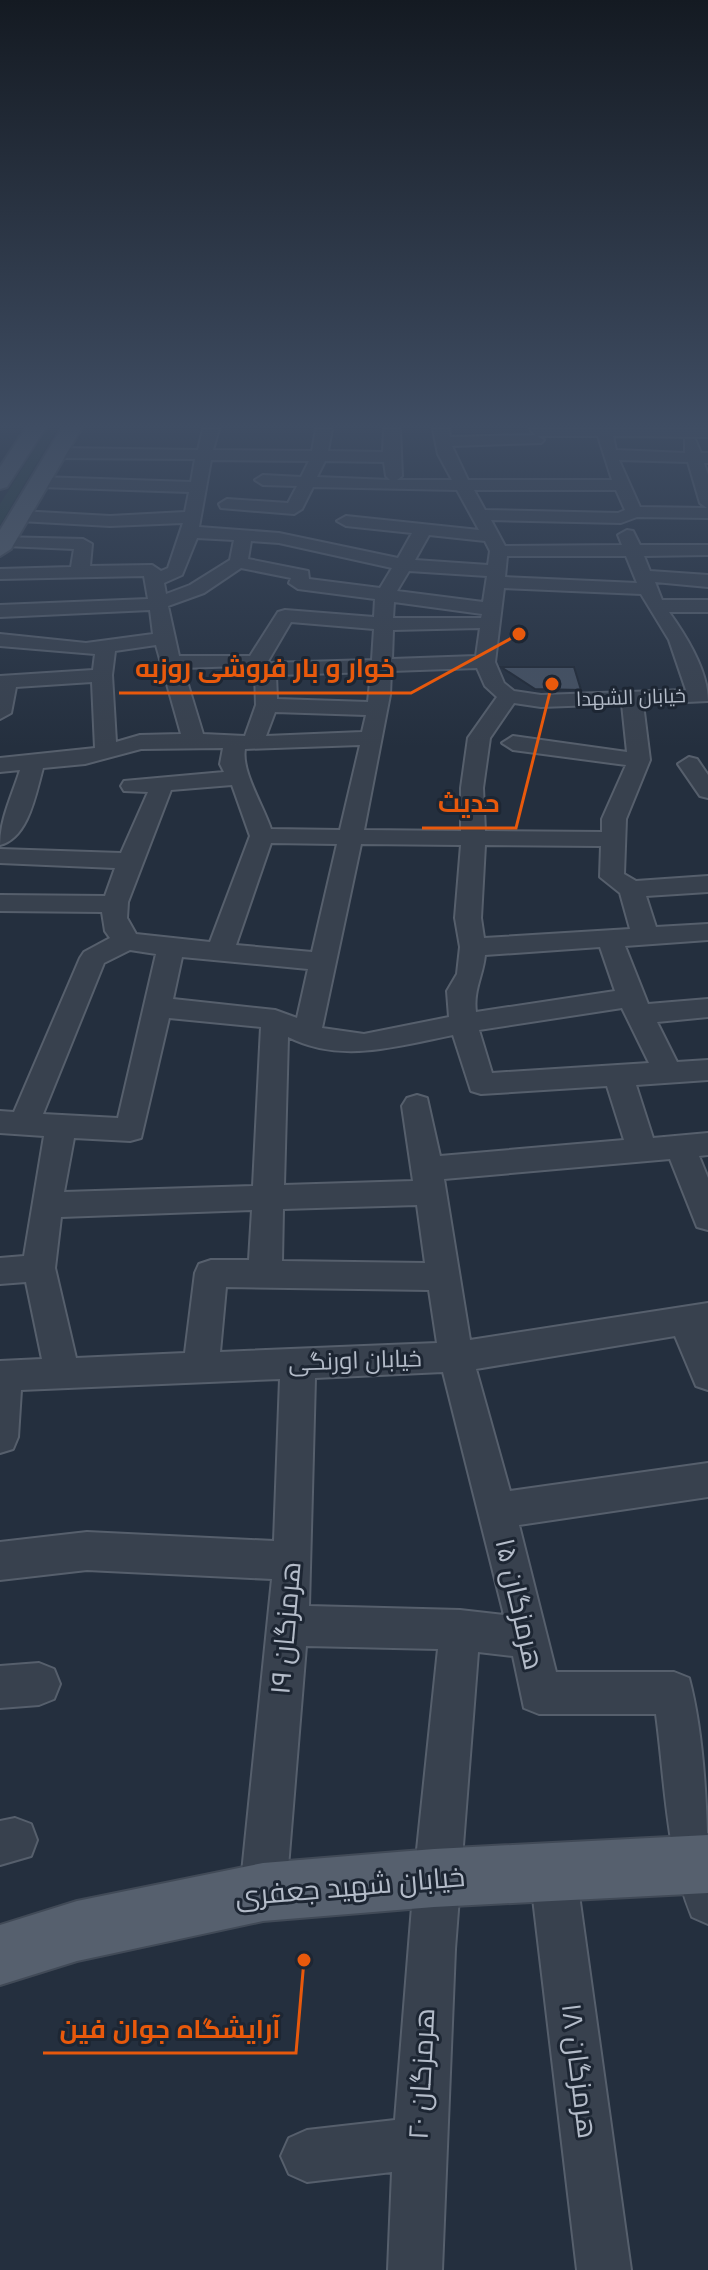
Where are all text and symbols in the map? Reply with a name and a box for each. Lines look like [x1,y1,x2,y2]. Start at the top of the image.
callout: خوار و بار فروشی روزبه [119,643,411,693]
text: خوار و بار فروشی روزبه [135,653,395,684]
street label: خیابان الشهدا [576,684,686,712]
callout: حدیث [422,778,516,828]
text: حدیث [438,788,500,819]
street label: خیابان اورنگی [288,1344,422,1378]
street label: هرمزگان ۱۵ [487,1535,551,1673]
street label: هرمزگان ۱۹ [263,1560,309,1696]
street label: خیابان شهید جعفری [234,1860,466,1914]
street label: هرمزگان ۱۸ [554,2001,604,2141]
callout: آرایشگاه جوان فین [43,2003,296,2053]
street label: هرمزگان ۲۰ [402,2007,442,2141]
text: آرایشگاه جوان فین [60,2014,281,2045]

